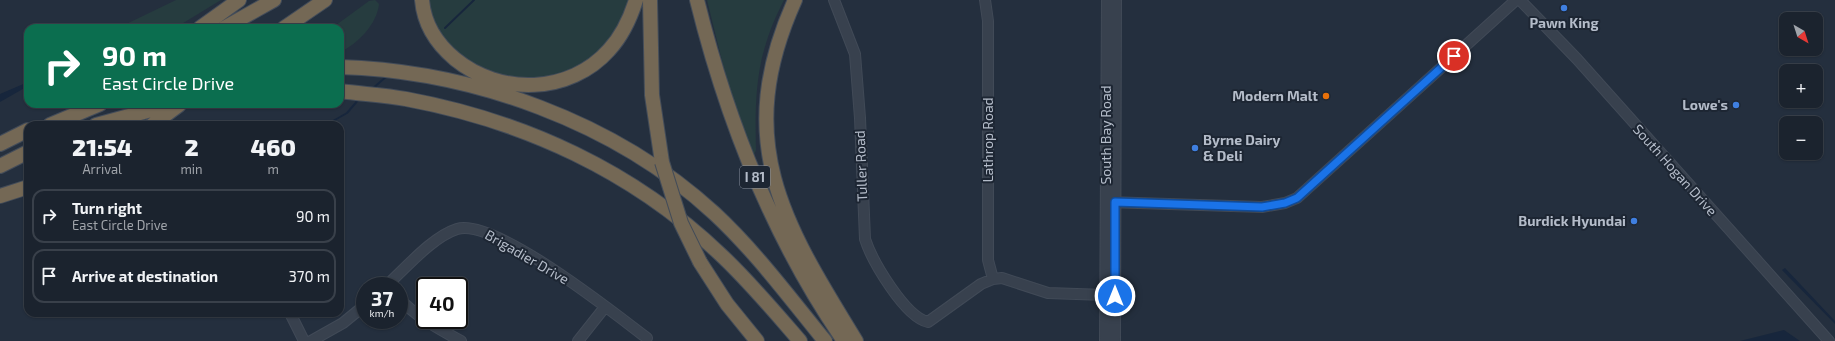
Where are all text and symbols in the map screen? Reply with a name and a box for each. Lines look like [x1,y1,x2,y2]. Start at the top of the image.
marker: Pawn King [1559,3,1569,13]
north arrow [1779,12,1823,56]
map controls [1779,12,1823,160]
place label: Pawn King [1529,14,1599,31]
text: 90 m [102,38,167,72]
pin [1437,39,1471,73]
icon: right [36,40,88,92]
icon: arrive [1443,45,1465,67]
button: + [1779,64,1823,108]
text: East Circle Drive [102,72,234,94]
street label: South Bay Road [1097,85,1114,185]
place label: Modern Malt [1232,87,1318,104]
marker: Modern Malt [1321,91,1331,101]
place label: Lowe's [1682,96,1728,113]
street label: Lathrop Road [979,97,996,183]
marker: Lowe's [1731,100,1741,110]
button: − [1779,116,1823,160]
street label: South Hogan Drive [1630,120,1721,219]
street label: Tuller Road [851,130,870,202]
place label: Byrne Dairy & Deli [1203,131,1281,164]
text: 21:54 [72,132,132,161]
text: 2 [184,132,199,161]
text: 460 [251,132,296,161]
marker: Byrne Dairy & Deli [1190,143,1200,153]
text: Arrival [82,161,122,177]
text: min [180,161,203,177]
text: m [268,161,279,177]
road number: I 81 [740,166,770,188]
text: Turn right [72,199,142,217]
icon: right [38,205,60,227]
text: 90 m [296,207,330,225]
place label: Burdick Hyundai [1518,212,1626,229]
marker: Burdick Hyundai [1629,216,1639,226]
text: East Circle Drive [72,217,168,233]
street label: Brigadier Drive [482,226,572,287]
icon: arrive [38,265,60,287]
text: Arrive at destination [72,267,218,285]
text: 370 m [288,267,330,285]
position arrow [1094,275,1136,317]
speed limit sign: 40 [416,277,468,329]
text: 37 [371,286,393,310]
text: km/h [370,307,394,319]

